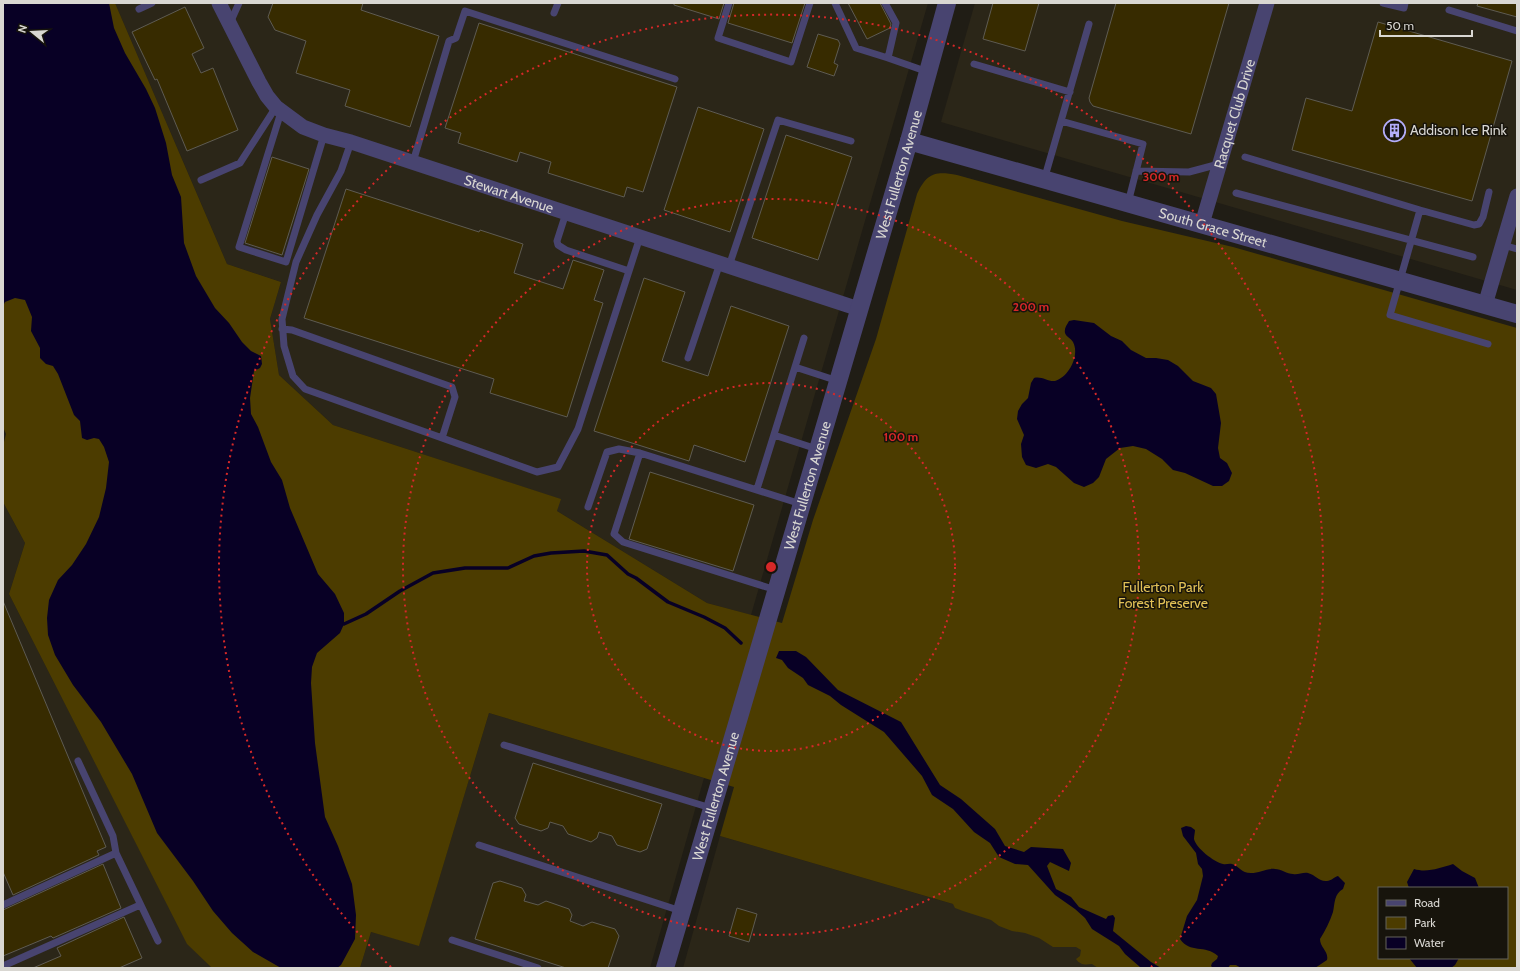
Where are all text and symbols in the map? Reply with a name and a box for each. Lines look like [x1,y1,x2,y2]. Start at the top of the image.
north arrow [12,12,52,52]
scale bar [1380,12,1472,38]
text: 50 m [1386,18,1414,33]
text: N [15,23,30,35]
street label: Racquet Club Drive [1210,57,1259,171]
street label: West Fullerton Avenue [871,108,926,241]
building icon: Addison Ice Rink [1382,117,1408,143]
place label: Addison Ice Rink [1410,121,1508,139]
text: 300 m [1143,169,1179,184]
street label: Stewart Avenue [462,171,556,217]
street label: South Grace Street [1157,204,1269,251]
text: 200 m [1013,299,1049,314]
street label: West Fullerton Avenue [780,419,835,552]
text: 100 m [884,429,918,444]
centre of rings [764,560,778,574]
park label: Fullerton Park Forest Preserve [1118,578,1208,612]
street label: West Fullerton Avenue [688,730,743,863]
legend [1378,887,1508,959]
text: Road [1414,895,1440,910]
text: Park [1414,915,1436,930]
text: Water [1414,935,1445,950]

